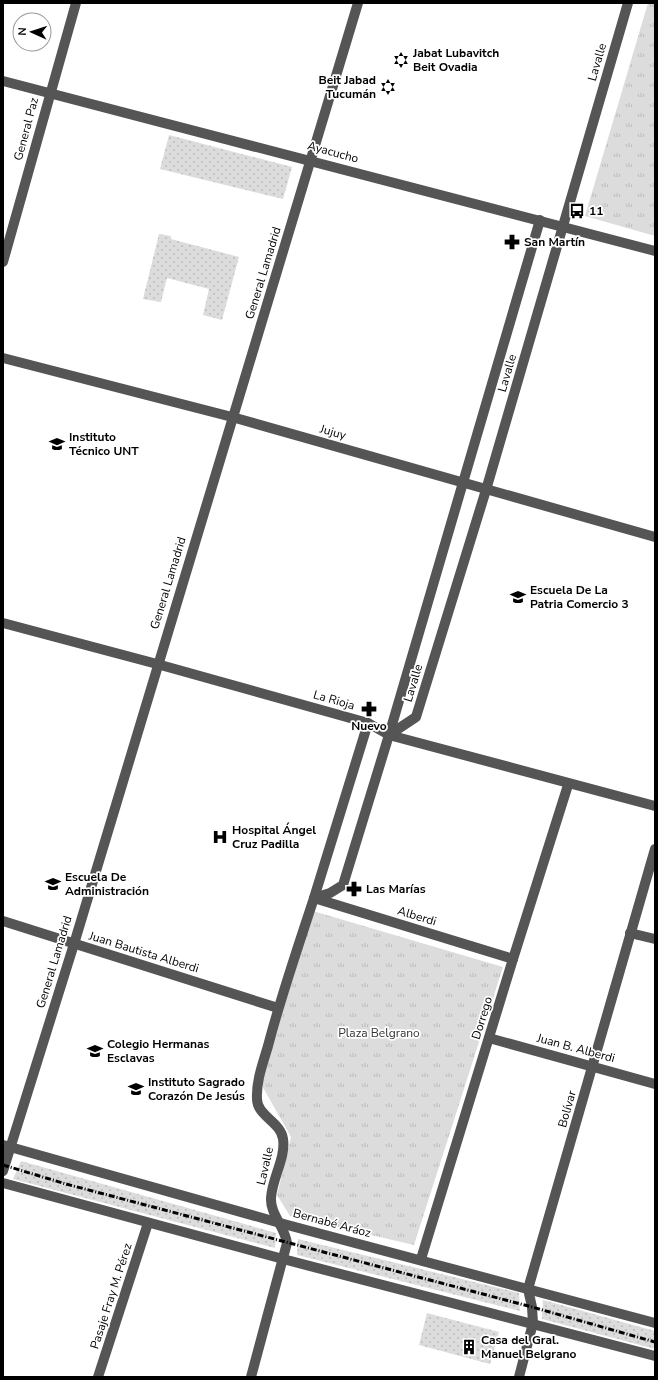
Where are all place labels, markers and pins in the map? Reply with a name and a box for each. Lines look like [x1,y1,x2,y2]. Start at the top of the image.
place label: Jabat Lubavitch Beit Ovadia [412,45,499,75]
synagogue icon: Jabat Lubavitch Beit Ovadia [392,51,410,69]
place label: Beit Jabad Tucumán [319,72,376,102]
synagogue icon: Beit Jabad Tucumán [379,78,397,96]
bus stop icon: 11 [568,202,586,220]
place label: 11 [589,203,603,219]
pharmacy icon: San Martín [503,233,521,251]
place label: San Martín [524,234,585,250]
place label: Instituto Técnico UNT [69,429,139,459]
school or university icon: Instituto Técnico UNT [48,435,66,453]
place label: Escuela De La Patria Comercio 3 [530,582,629,612]
school or university icon: Escuela De La Patria Comercio 3 [509,588,527,606]
pharmacy icon: Nuevo [360,700,378,718]
place label: Nuevo [351,718,387,734]
place label: Hospital Ángel Cruz Padilla [232,822,316,852]
hospital icon: Hospital Ángel Cruz Padilla [211,828,229,846]
place label: Escuela De Administración [65,869,149,899]
school or university icon: Escuela De Administración [44,875,62,893]
pharmacy icon: Las Marías [345,880,363,898]
place label: Las Marías [366,881,426,897]
place label: Colegio Hermanas Esclavas [107,1036,210,1066]
school or university icon: Colegio Hermanas Esclavas [86,1042,104,1060]
place label: Instituto Sagrado Corazón De Jesús [148,1074,245,1104]
school or university icon: Instituto Sagrado Corazón De Jesús [127,1080,145,1098]
place label: Casa del Gral. Manuel Belgrano [481,1332,577,1362]
building icon: Casa del Gral. Manuel Belgrano [460,1338,478,1356]

